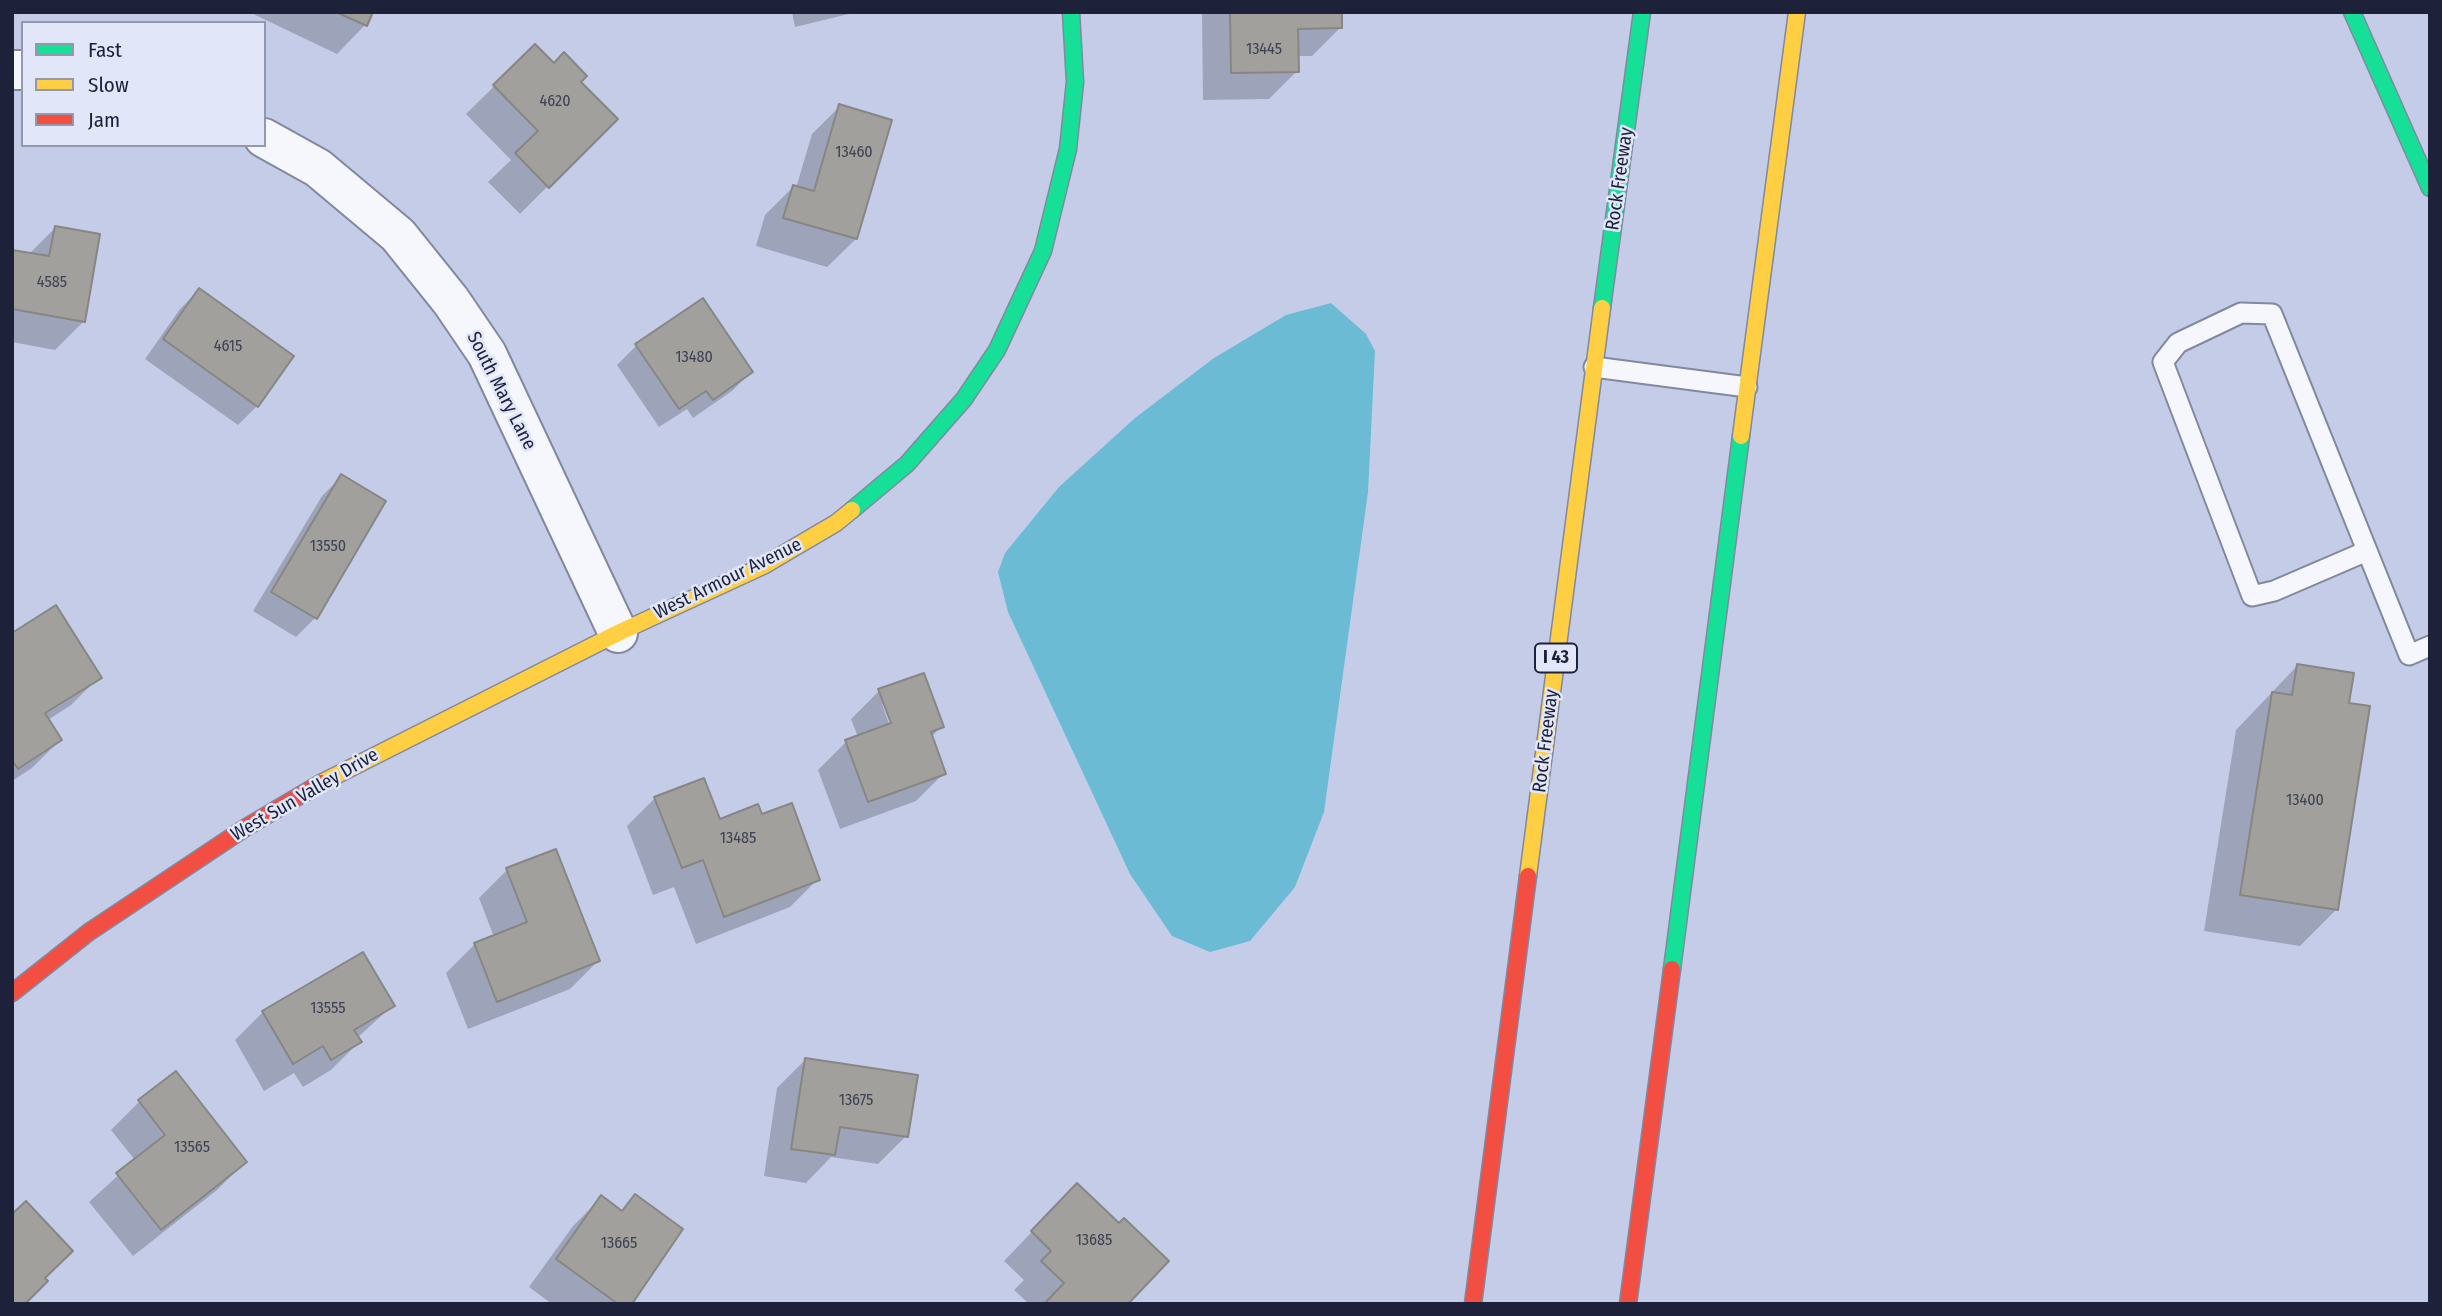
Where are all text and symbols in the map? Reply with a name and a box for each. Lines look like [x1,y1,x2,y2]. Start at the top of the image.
legend [21,21,266,147]
text: Fast [88,37,122,63]
house number: 13445 [1246,40,1282,60]
text: Slow [88,72,129,98]
house number: 4620 [540,92,570,112]
text: Jam [88,107,120,133]
street label: Rock Freeway [1601,126,1639,232]
house number: 13460 [835,143,873,163]
house number: 4585 [37,273,67,293]
street label: South Mary Lane [461,328,541,454]
house number: 4615 [214,337,242,357]
house number: 13480 [675,348,713,368]
street label: West Armour Avenue [650,533,806,625]
house number: 13550 [310,537,346,557]
road number: I 43 [1535,644,1577,672]
street label: Rock Freeway [1528,688,1564,794]
street label: West Sun Valley Drive [227,744,383,846]
house number: 13400 [2286,791,2324,811]
house number: 13485 [720,829,756,849]
house number: 13555 [310,999,346,1019]
house number: 13675 [839,1091,873,1111]
house number: 13565 [174,1138,210,1158]
house number: 13685 [1076,1231,1112,1251]
house number: 13665 [601,1234,637,1254]

